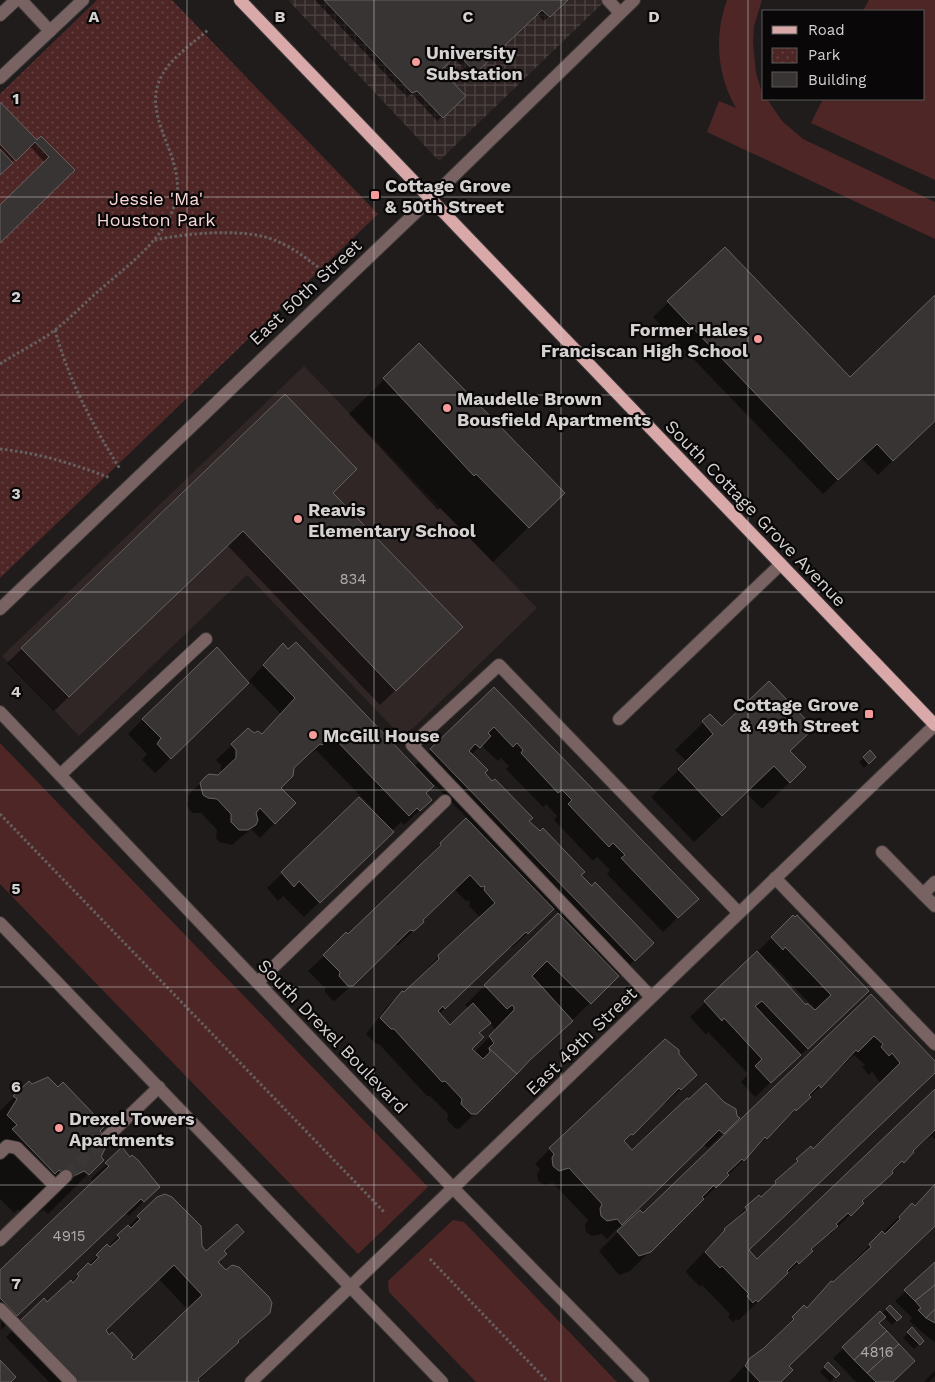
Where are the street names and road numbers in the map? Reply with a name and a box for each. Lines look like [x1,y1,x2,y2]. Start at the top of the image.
street label: East 50th Street [245,234,366,349]
street label: South Cottage Grove Avenue [661,415,851,611]
street label: South Drexel Boulevard [254,955,412,1117]
street label: East 49th Street [521,982,641,1099]

